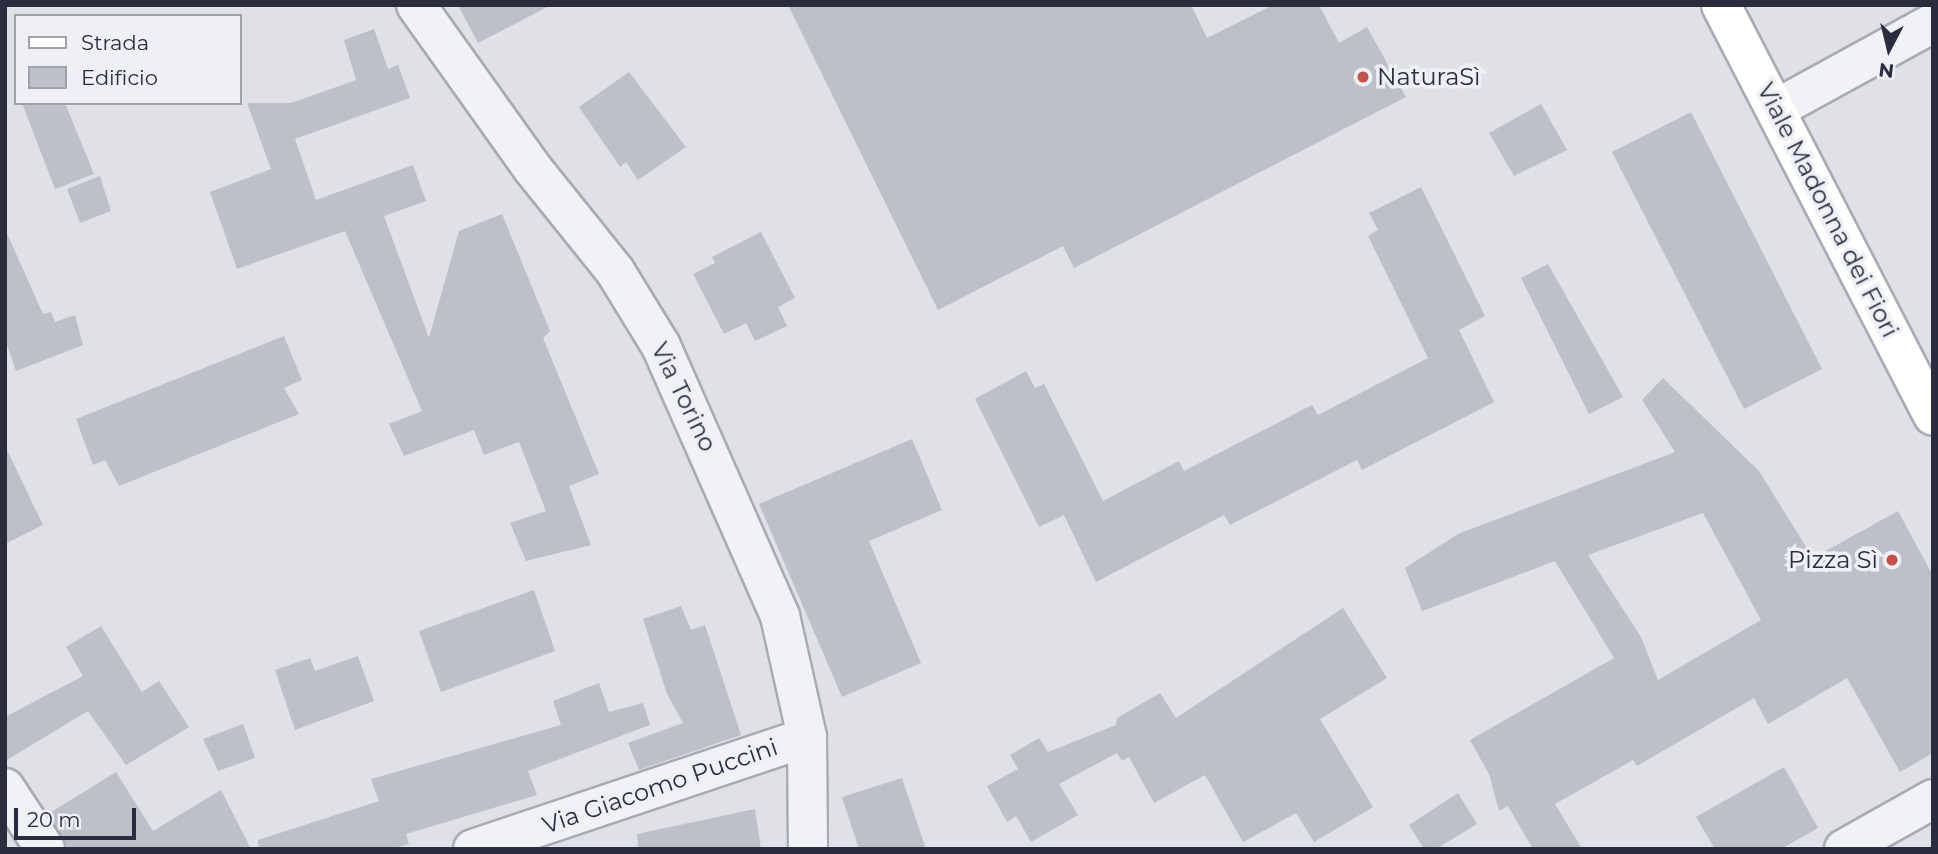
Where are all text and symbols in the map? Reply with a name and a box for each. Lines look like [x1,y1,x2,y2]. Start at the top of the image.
legend [14,14,242,105]
north arrow [1854,14,1924,84]
text: Strada [81,30,149,55]
text: N [1877,58,1895,83]
place label: NaturaSì [1377,63,1481,91]
text: Edificio [81,65,158,90]
marker: NaturaSì [1355,69,1371,85]
street label: Viale Madonna dei Fiori [1751,78,1905,342]
street label: Via Torino [645,338,723,456]
place label: Pizza Sì [1788,546,1878,574]
marker: Pizza Sì [1884,552,1900,568]
street label: Via Giacomo Puccini [539,732,781,840]
scale bar [18,794,140,838]
text: 20 m [27,807,81,832]

